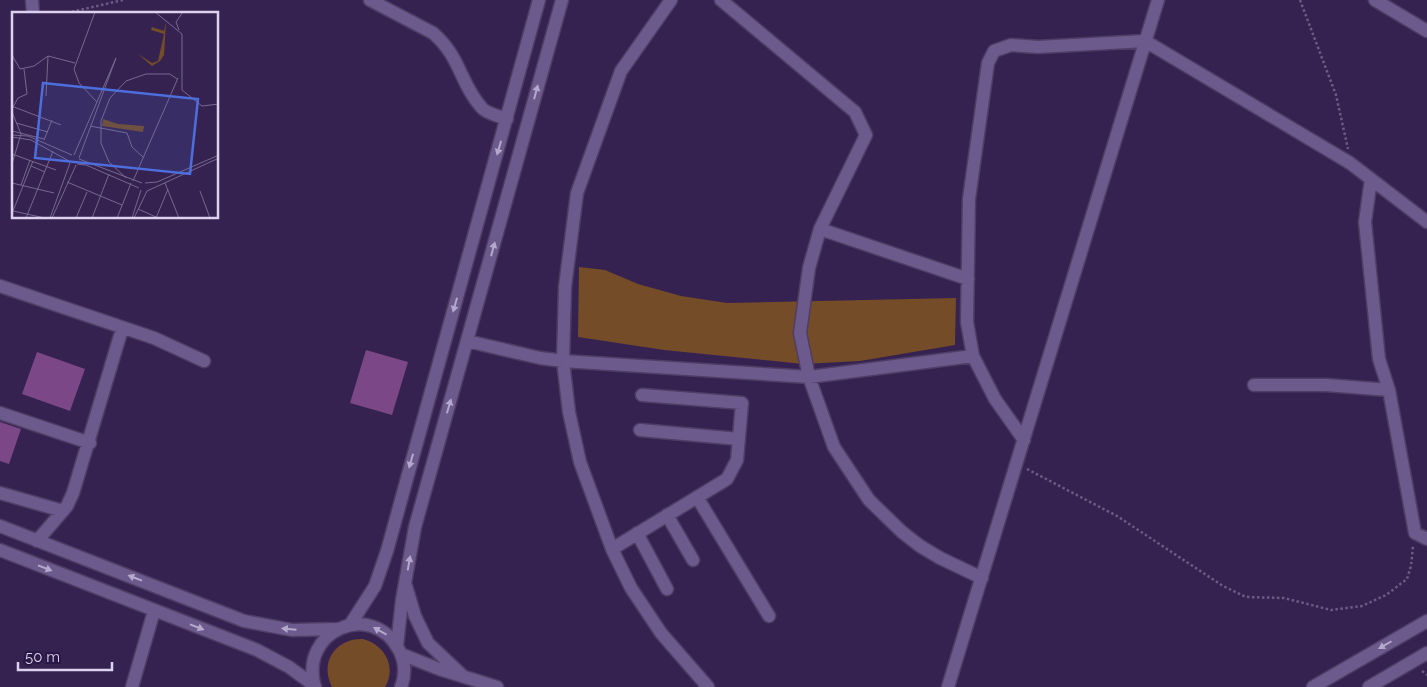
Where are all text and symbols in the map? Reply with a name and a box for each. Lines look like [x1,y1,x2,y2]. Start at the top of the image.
inset map [12,12,219,219]
one-way arrow [532,85,540,100]
one-way arrow [494,141,502,156]
one-way arrow [489,242,497,257]
one-way arrow [451,297,459,312]
one-way arrow [445,398,453,413]
one-way arrow [407,454,415,469]
one-way arrow [405,555,413,571]
one-way arrow [38,565,53,572]
one-way arrow [128,574,142,582]
one-way arrow [190,623,205,631]
one-way arrow [281,625,297,633]
one-way arrow [373,627,387,635]
scale bar [18,640,111,672]
one-way arrow [1378,641,1391,650]
text: 50 m [25,648,60,666]

